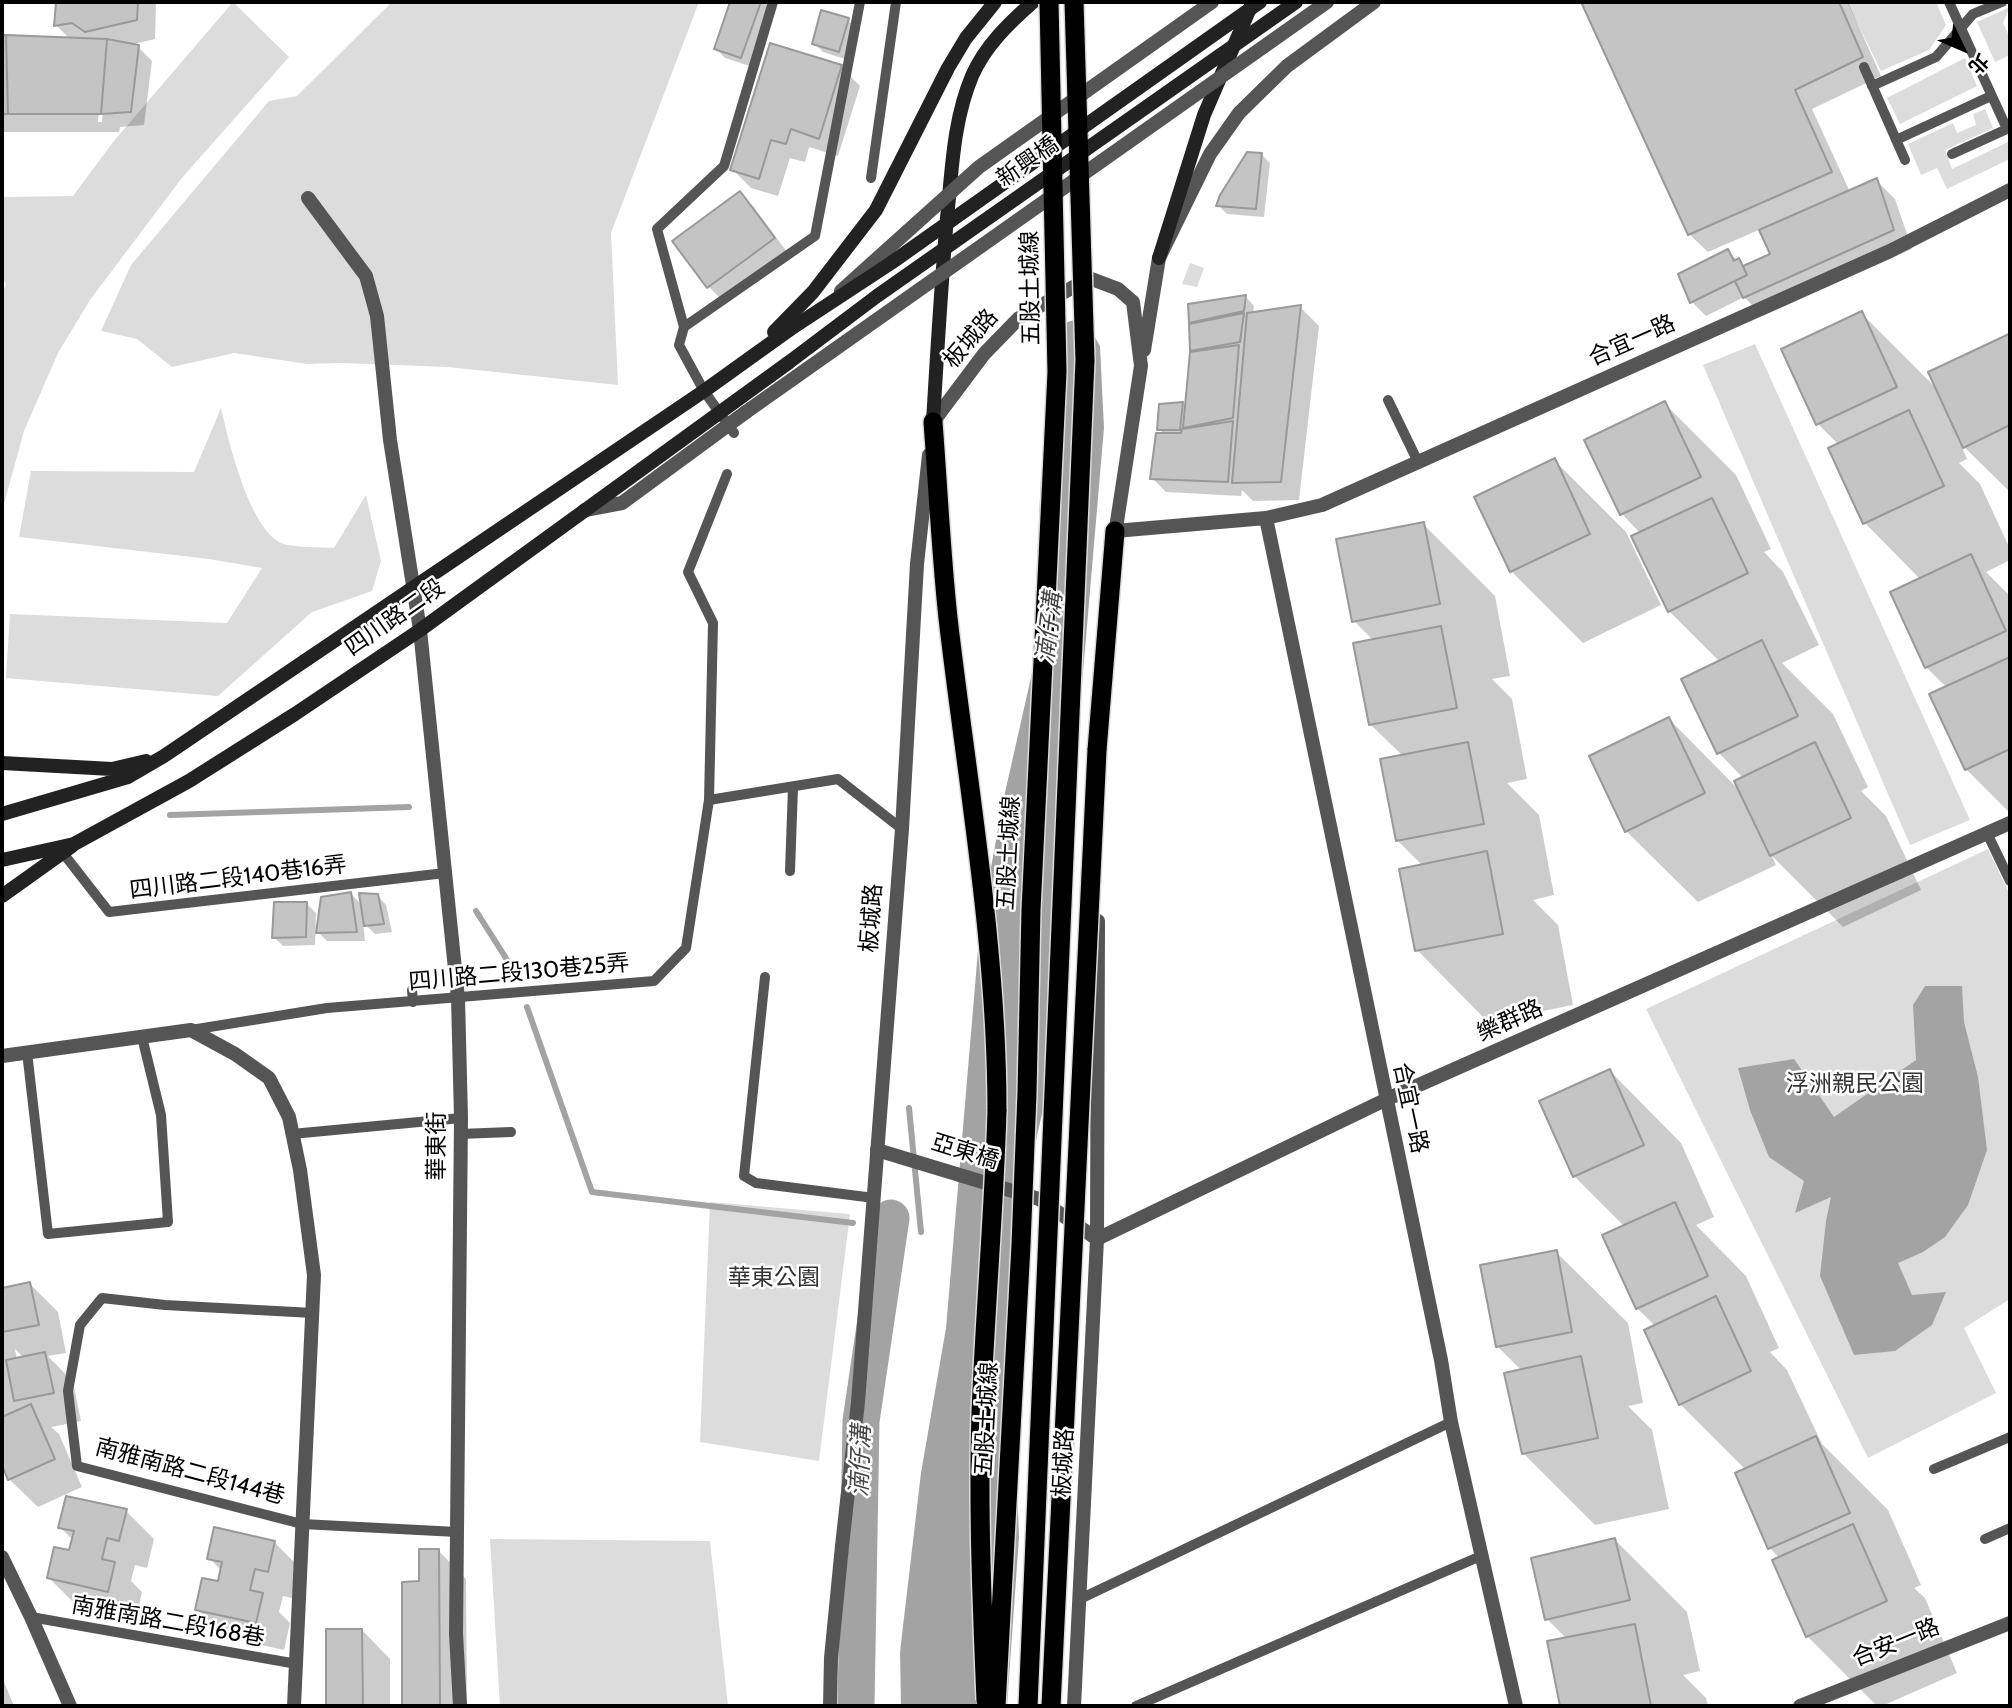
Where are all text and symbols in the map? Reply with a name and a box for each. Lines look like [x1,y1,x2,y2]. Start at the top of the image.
north arrow [1928,14,1998,84]
text: 北 [1964,49,1993,79]
street label: 新興橋 [992,131,1064,193]
street label: 五股土城線 [1016,230,1046,346]
street label: 板城路 [938,304,1004,374]
street label: 合宜一路 [1584,310,1680,372]
street label: 四川路二段 [340,574,450,662]
water label: 湳仔溝 [1031,591,1069,665]
street label: 五股土城線 [992,795,1026,911]
street label: 四川路二段140巷16弄 [128,851,348,905]
street label: 板城路 [856,883,888,953]
street label: 四川路二段130巷25弄 [407,950,631,996]
street label: 樂群路 [1473,994,1547,1048]
street label: 合宜一路 [1387,1060,1433,1156]
park label: 浮洲親民公園 [1786,1070,1924,1098]
street label: 華東街 [423,1112,451,1180]
street label: 亞東橋 [928,1129,1002,1175]
park label: 華東公園 [728,1264,820,1292]
street label: 五股土城線 [970,1361,1004,1477]
water label: 湳仔溝 [845,1425,877,1497]
street label: 板城路 [1048,1428,1080,1498]
street label: 南雅南路二段144巷 [92,1433,288,1511]
street label: 南雅南路二段168巷 [69,1591,267,1653]
street label: 合安一路 [1848,1613,1944,1673]

